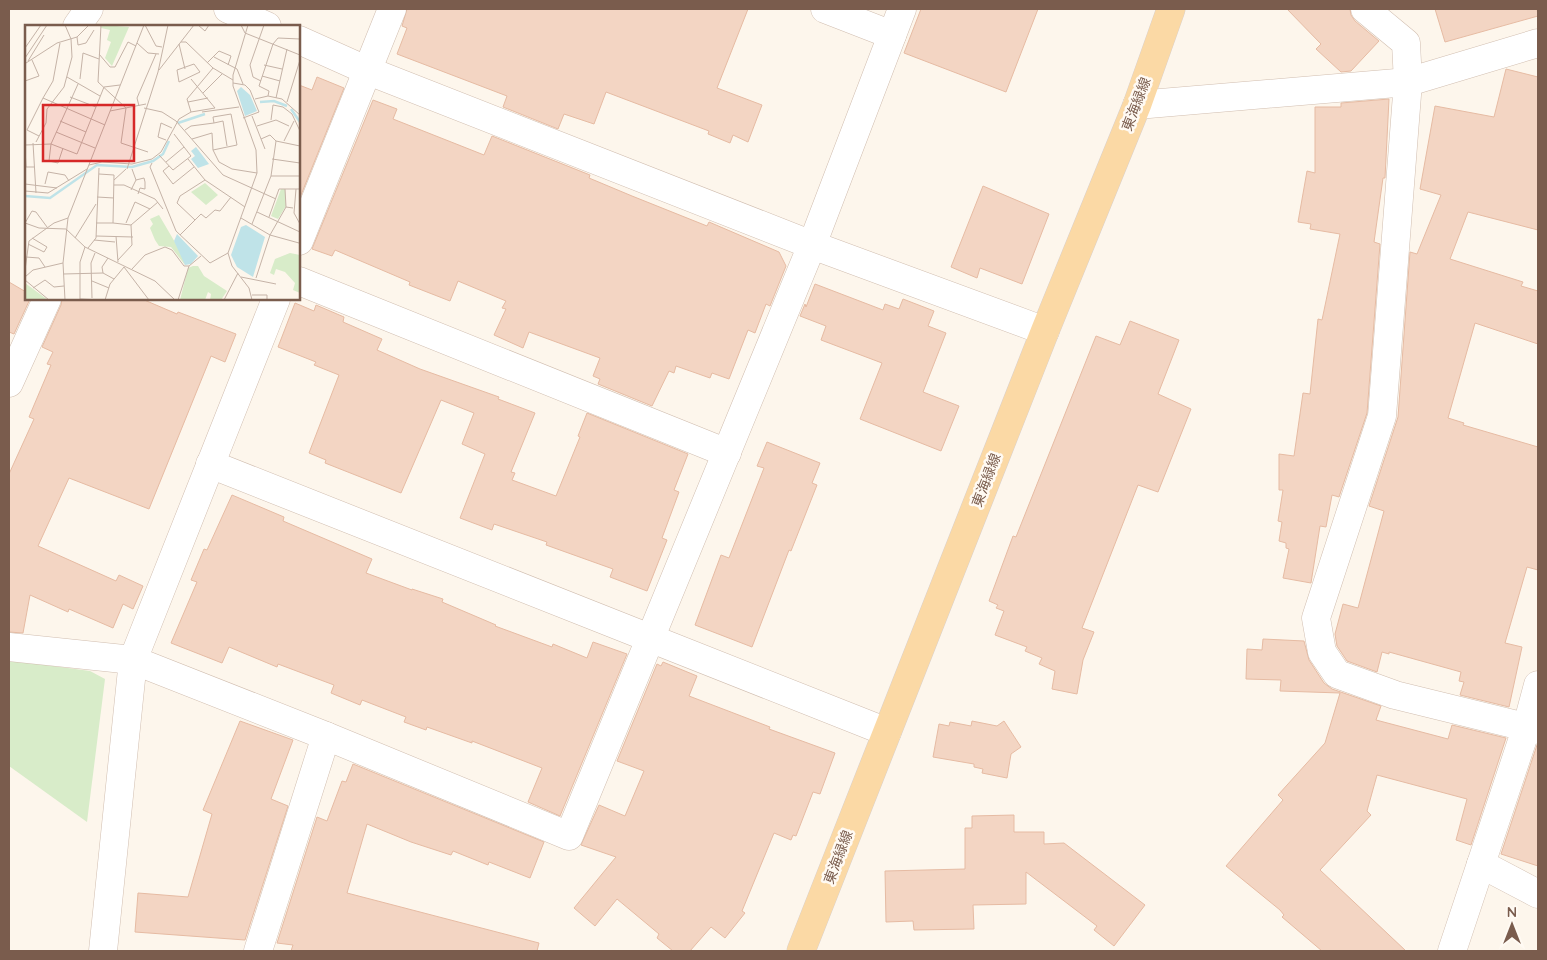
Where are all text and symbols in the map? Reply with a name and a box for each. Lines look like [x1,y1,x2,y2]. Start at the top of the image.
inset map [25,25,300,300]
street label: 東海緑線 [1118,75,1154,133]
street label: 東海緑線 [968,451,1004,509]
street label: 東海緑線 [820,828,856,886]
north arrow [1487,900,1537,950]
text: N [1507,903,1517,921]

